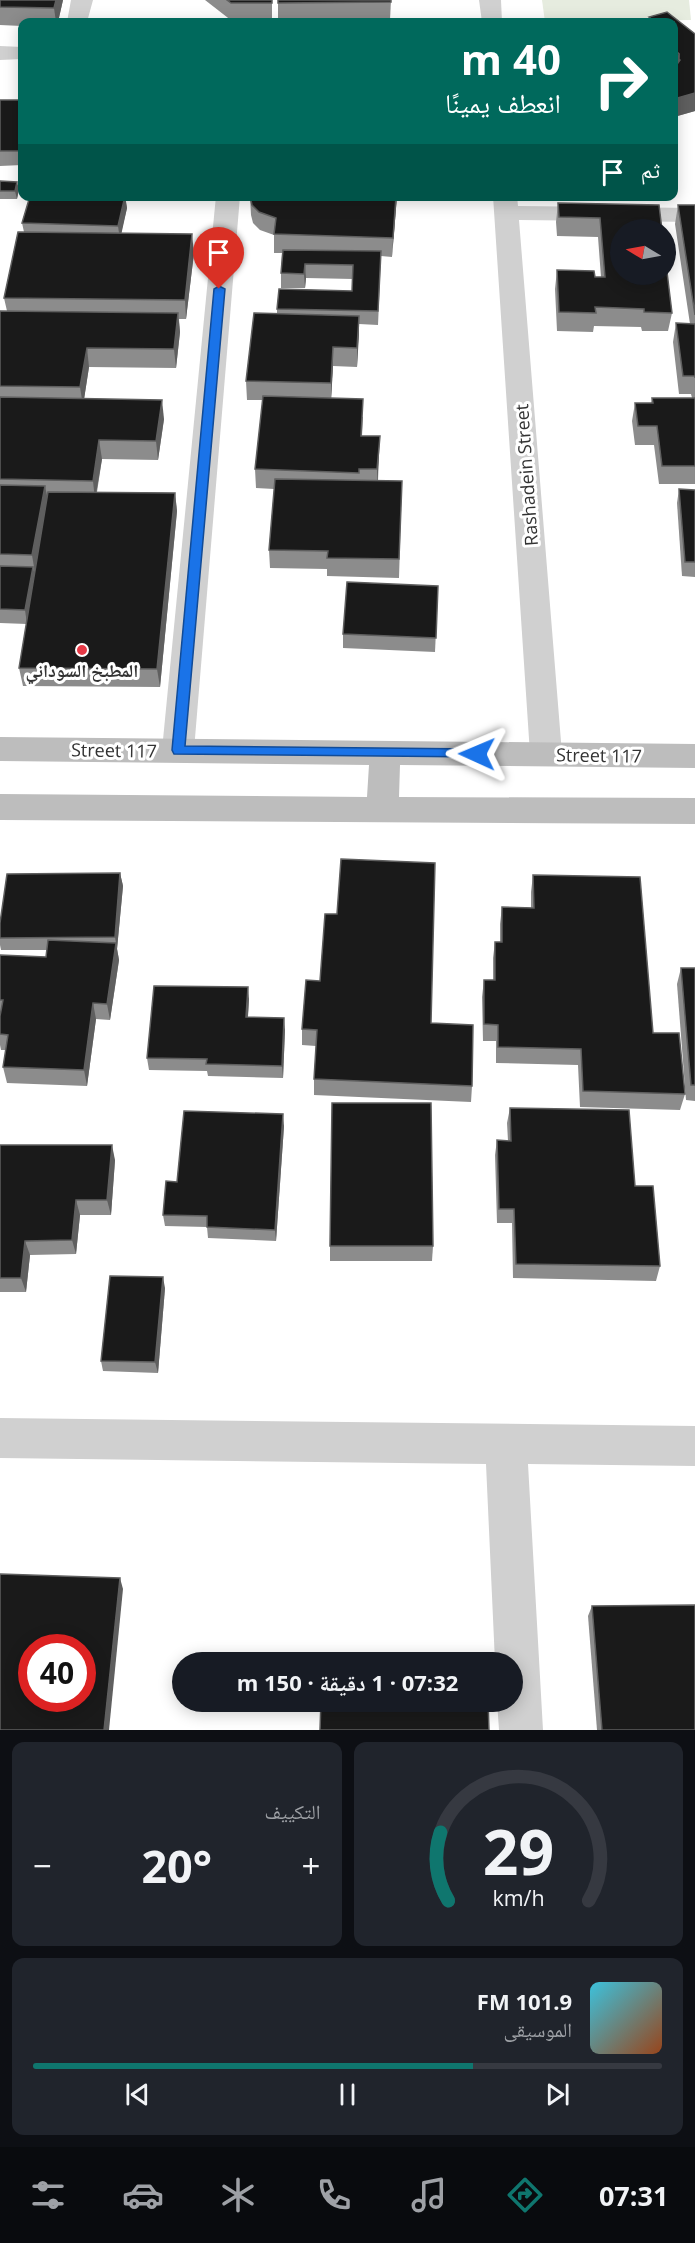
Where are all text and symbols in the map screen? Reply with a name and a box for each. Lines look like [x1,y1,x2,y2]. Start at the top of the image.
text: 40 m [461,30,561,87]
icon: right [582,42,660,120]
text: انعطف يمينًا [445,84,561,121]
text: ثم [641,154,660,184]
icon: arrive [596,156,629,189]
north arrow [610,219,676,285]
map controls [610,219,676,285]
pin [193,227,244,289]
icon: arrive [202,236,235,269]
street label: Rashadein Street [509,403,543,547]
marker: المطبخ السوداني [75,643,89,657]
place label: المطبخ السوداني [26,658,138,685]
position arrow [445,722,509,786]
street label: Street 117 [71,737,157,763]
street label: Street 117 [556,742,642,768]
speed limit sign: 40 [18,1634,96,1712]
text: 07:32 · 1 دقيقة · 150 m [237,1667,458,1697]
text: التكييف [264,1798,321,1825]
text: 29 [483,1808,554,1893]
text: 20° [141,1835,212,1896]
text: − [33,1843,52,1888]
text: + [302,1843,320,1888]
text: km/h [492,1883,544,1912]
text: 101.9 FM [477,1986,572,2016]
text: الموسيقى [504,2016,572,2043]
icon: previous [121,2078,154,2111]
icon: pause [331,2078,364,2111]
icon: next [541,2078,574,2111]
icon: filters [27,2174,69,2216]
icon: car [122,2174,164,2216]
icon: climate [217,2174,259,2216]
icon: phone [313,2174,355,2216]
icon: music [408,2174,450,2216]
icon: directions [504,2174,546,2216]
text: 07:31 [599,2177,668,2214]

